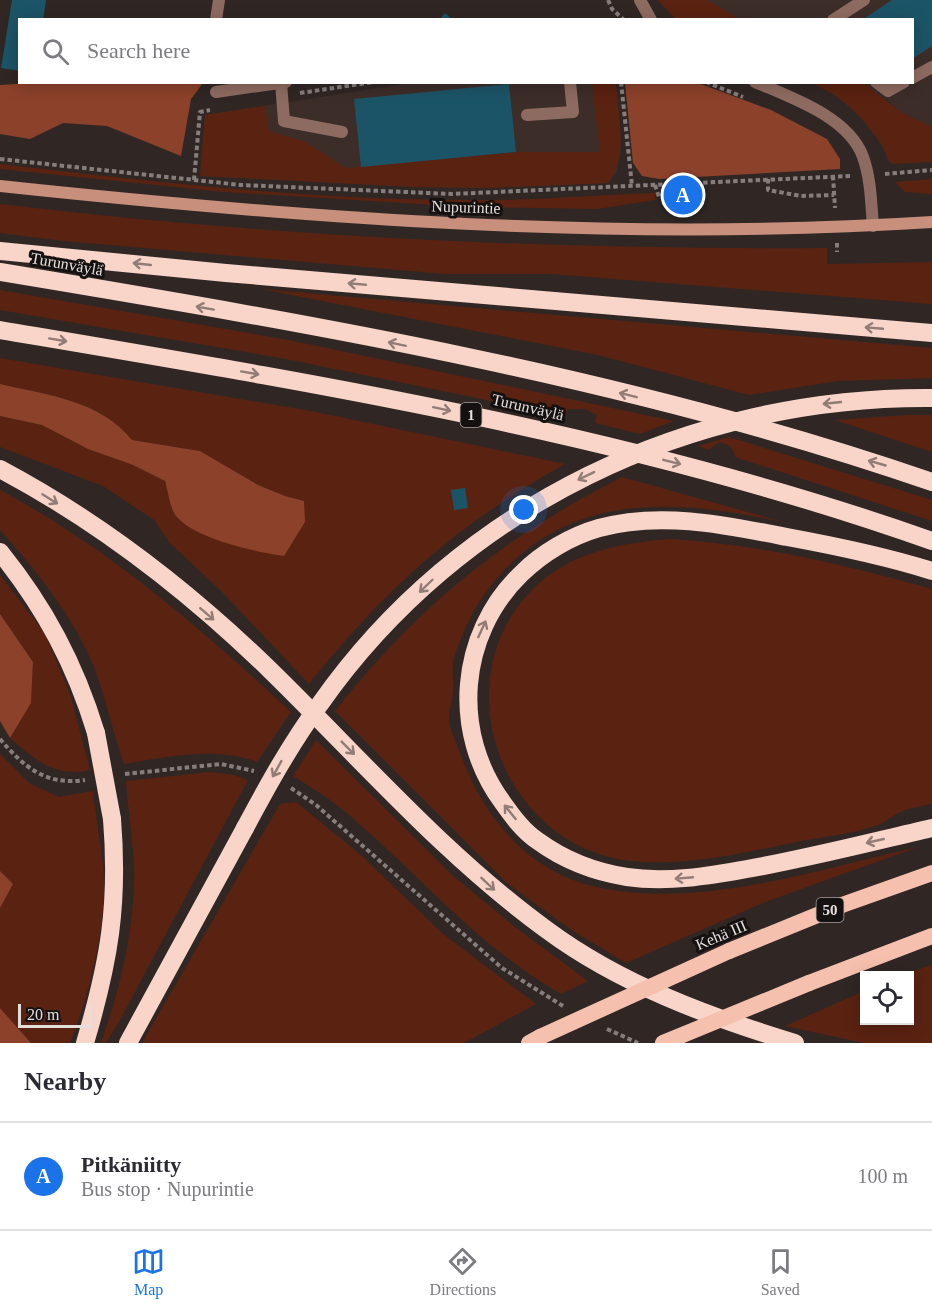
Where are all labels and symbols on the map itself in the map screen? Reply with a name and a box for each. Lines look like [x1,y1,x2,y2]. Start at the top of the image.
pin: A [664,172,702,218]
street label: Nupurintie [431,197,501,218]
street label: Turunväylä [29,249,105,280]
one-way arrow [133,258,153,269]
one-way arrow [348,278,368,289]
one-way arrow [195,302,215,313]
one-way arrow [864,322,884,333]
one-way arrow [47,335,67,346]
one-way arrow [387,337,406,349]
one-way arrow [240,368,259,379]
one-way arrow [619,388,638,400]
street label: Turunväylä [490,390,566,424]
one-way arrow [822,398,842,409]
one-way arrow [432,403,451,415]
road number: 1 [460,403,482,427]
one-way arrow [663,456,682,468]
one-way arrow [867,457,886,468]
one-way arrow [577,471,595,483]
one-way arrow [41,494,58,506]
your location [509,495,538,524]
one-way arrow [418,579,433,593]
one-way arrow [199,607,214,621]
one-way arrow [477,621,489,639]
one-way arrow [341,741,356,756]
one-way arrow [271,760,283,777]
one-way arrow [503,804,516,820]
one-way arrow [866,836,885,848]
one-way arrow [674,872,694,883]
one-way arrow [481,877,496,891]
road number: 50 [816,898,844,922]
street label: Kehä III [693,917,749,953]
scale bar [18,1001,92,1028]

